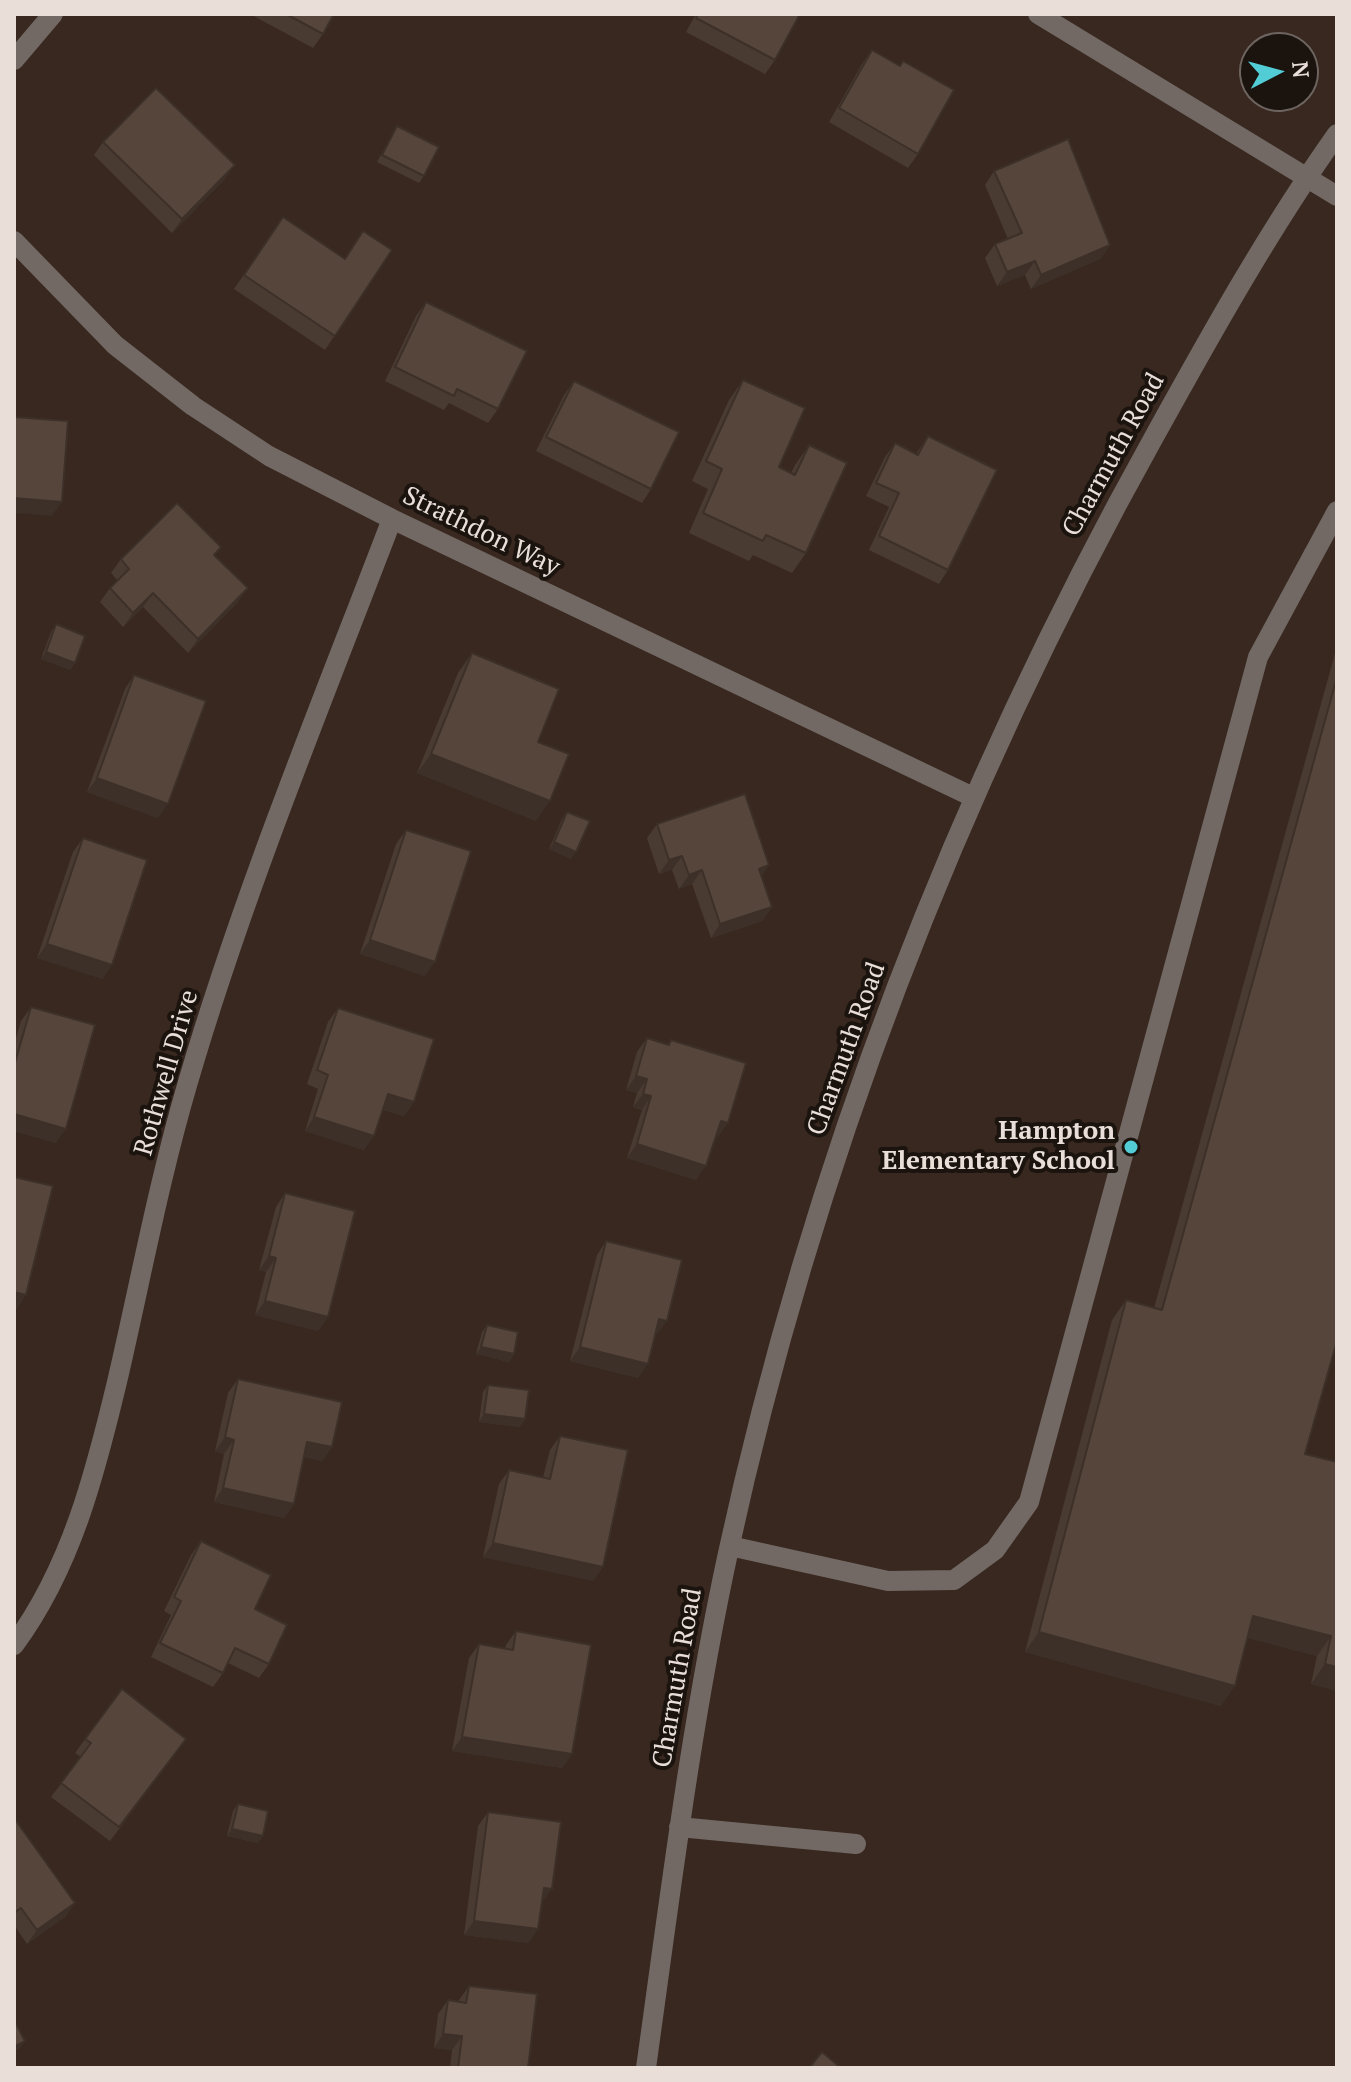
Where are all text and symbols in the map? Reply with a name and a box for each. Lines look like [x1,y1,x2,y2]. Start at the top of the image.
north arrow [1239,32,1319,112]
text: N [1286,60,1317,79]
street label: Charmuth Road [1056,368,1172,542]
street label: Strathdon Way [397,480,565,584]
street label: Charmuth Road [801,958,893,1140]
street label: Rothwell Drive [128,987,206,1159]
place label: Hampton Elementary School [882,1116,1115,1178]
marker: Hampton Elementary School [1122,1138,1140,1156]
street label: Charmuth Road [647,1586,709,1770]

